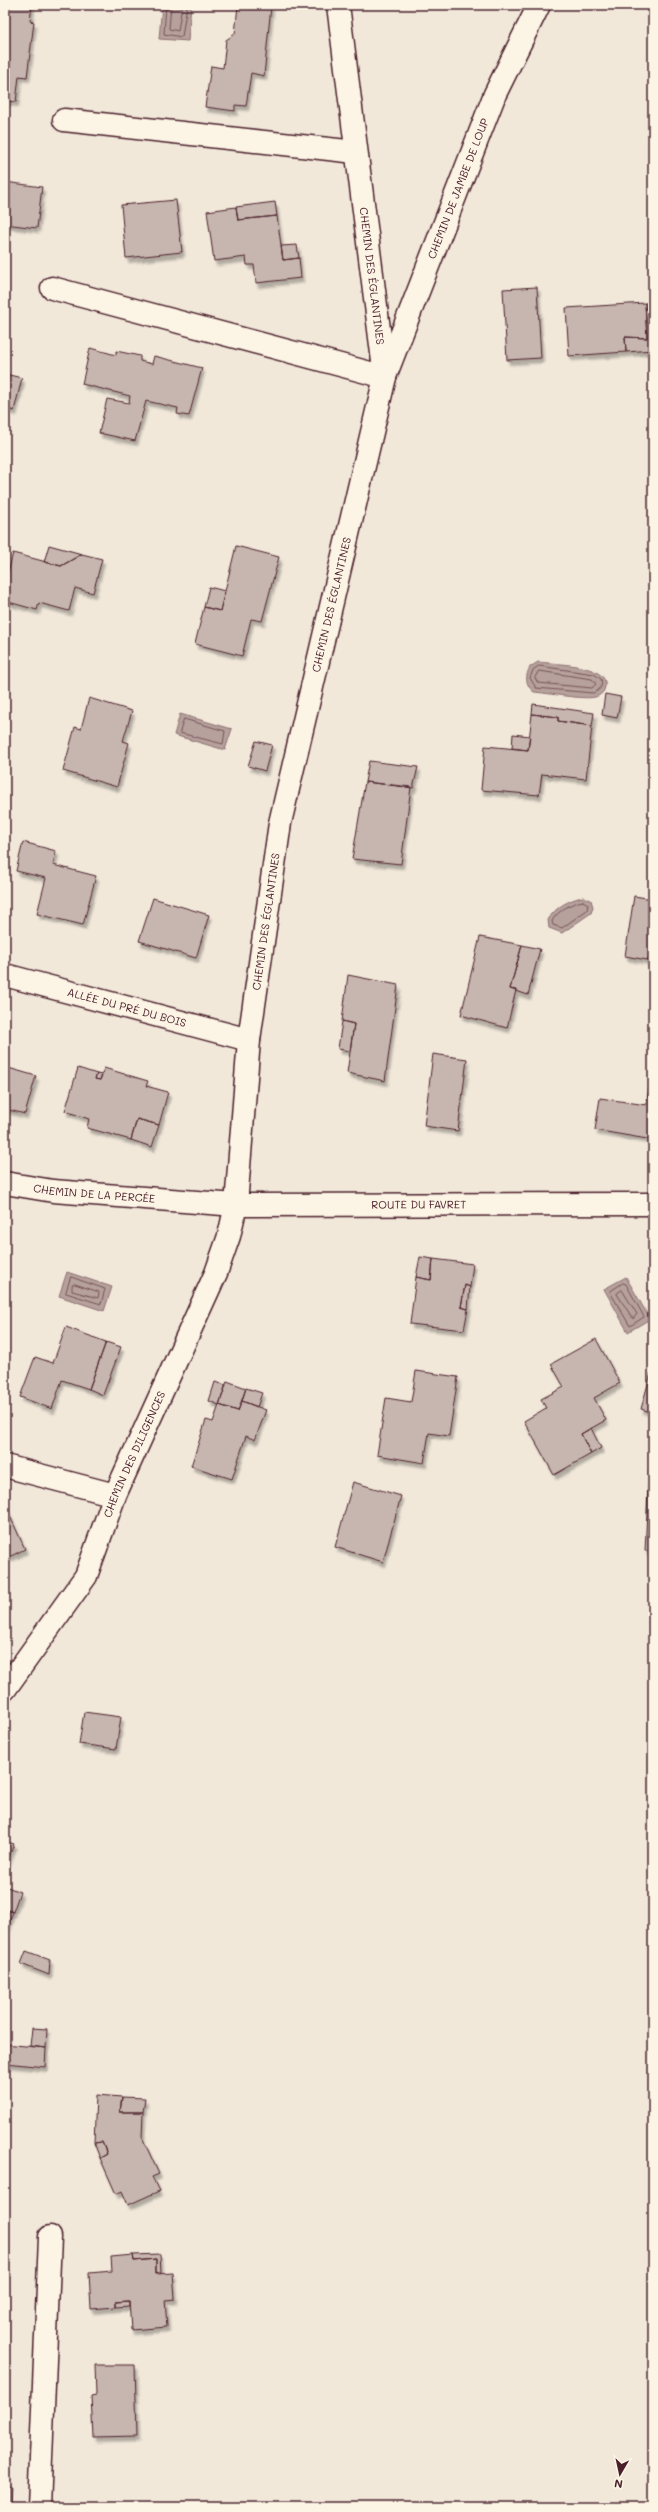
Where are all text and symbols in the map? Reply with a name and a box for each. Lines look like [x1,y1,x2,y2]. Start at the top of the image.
street label: CHEMIN DE JAMBE DE LOUP [424,116,492,261]
street label: CHEMIN DES ÉGLANTINES [357,206,388,346]
street label: CHEMIN DES ÉGLANTINES [308,535,354,674]
street label: CHEMIN DES ÉGLANTINES [248,852,283,991]
street label: ALLÉE DU PRÉ DU BOIS [66,984,188,1030]
street label: CHEMIN DE LA PERCÉE [32,1180,156,1206]
street label: ROUTE DU FAVRET [371,1196,466,1212]
street label: CHEMIN DES DILIGENCES [100,1388,168,1519]
north arrow [600,2454,640,2494]
text: N [613,2476,624,2492]

